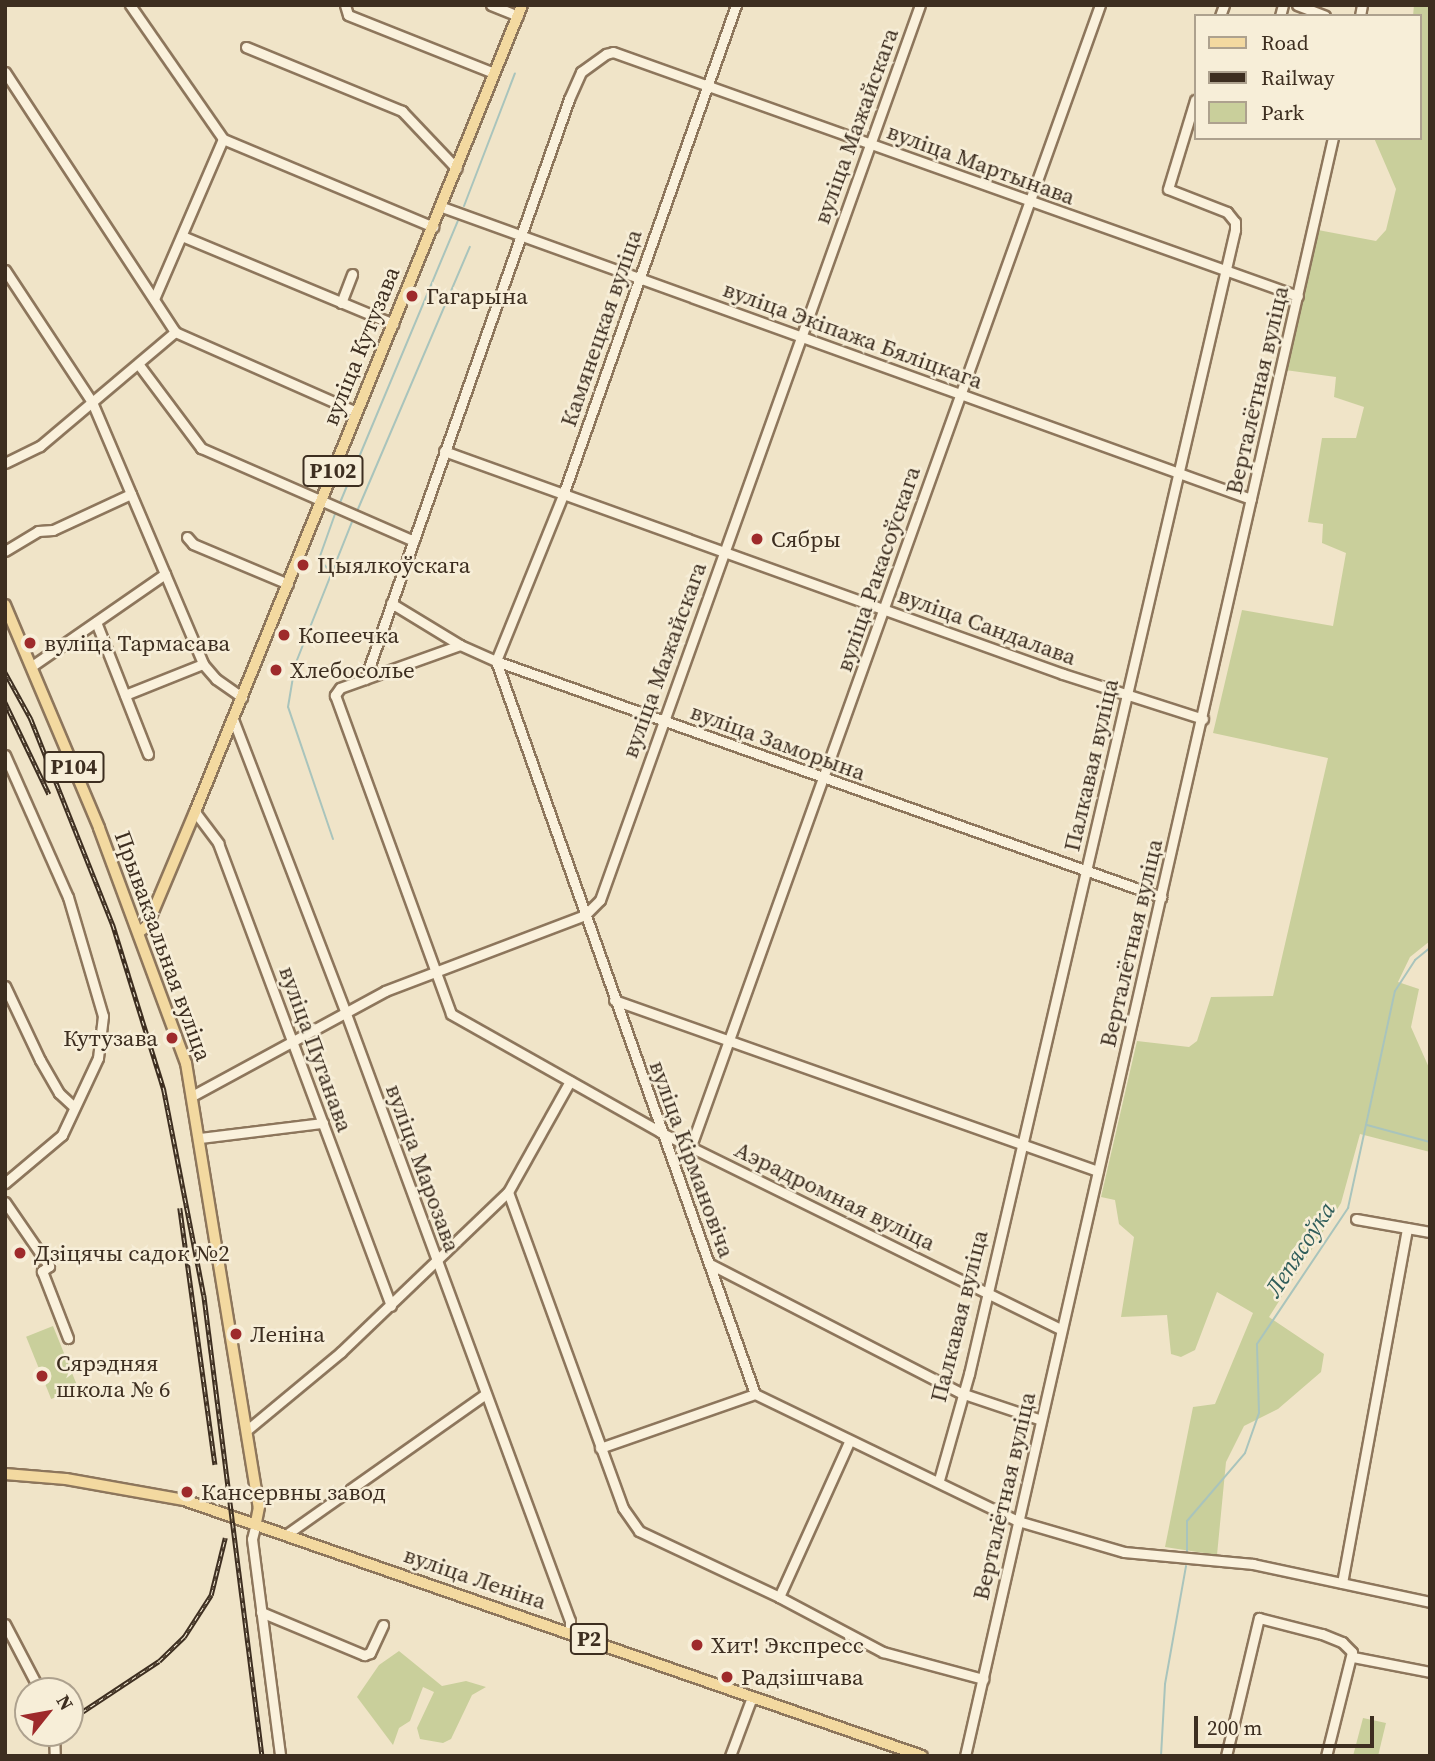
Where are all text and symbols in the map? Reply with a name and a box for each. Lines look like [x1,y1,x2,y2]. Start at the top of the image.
legend [1194,14,1421,140]
street label: вуліца Мажайскага [808,24,904,228]
text: Road [1261,28,1309,57]
text: Railway [1261,63,1335,92]
text: Park [1261,98,1304,127]
street label: вуліца Мартынава [883,117,1079,211]
street label: Камянецкая вуліца [554,226,648,430]
street label: вуліца Кутузава [317,263,405,429]
street label: вуліца Экіпажа Бяліцкага [719,275,987,395]
place label: Гагарына [426,282,528,310]
street label: Верталётная вуліца [1220,283,1294,497]
marker: Гагарына [404,288,420,304]
road number: Р102 [302,454,364,489]
street label: вуліца Ракасоўскага [830,463,926,675]
place label: Сябры [771,525,841,553]
marker: Сябры [749,531,765,547]
place label: Цыялкоўскага [317,551,470,579]
marker: Цыялкоўскага [295,557,311,573]
street label: вуліца Мажайскага [616,558,712,762]
street label: вуліца Сандалава [894,581,1080,671]
place label: Копеечка [298,621,399,649]
marker: Копеечка [276,627,292,643]
place label: вуліца Тармасава [44,629,231,657]
marker: вуліца Тармасава [22,635,38,651]
place label: Хлебосолье [290,656,415,684]
marker: Хлебосолье [268,662,284,678]
street label: Палкавая вуліца [1058,676,1124,854]
street label: вуліца Заморына [687,697,869,787]
road number: Р104 [42,750,106,784]
street label: Прывакзальная вуліца [108,827,218,1065]
street label: Верталётная вуліца [1094,836,1168,1050]
street label: вуліца Пуганава [273,962,359,1136]
place label: Кутузава [63,1024,158,1052]
marker: Кутузава [164,1030,180,1046]
street label: вуліца Кірмановіча [644,1057,740,1261]
street label: вуліца Марозава [380,1080,466,1256]
street label: Аэрадромная вуліца [730,1135,940,1257]
water label: Лепясоўка [1259,1196,1341,1302]
street label: Палкавая вуліца [924,1227,994,1405]
place label: Дзіцячы садок №2 [34,1239,230,1267]
marker: Дзіцячы садок №2 [12,1245,28,1261]
place label: Леніна [250,1320,325,1348]
marker: Леніна [228,1326,244,1342]
place label: Сярэдняя школа № 6 [56,1349,171,1403]
marker: Сярэдняя школа № 6 [34,1368,50,1384]
street label: Верталётная вуліца [967,1389,1041,1603]
place label: Кансервны завод [201,1478,386,1506]
marker: Кансервны завод [179,1484,195,1500]
street label: вуліца Леніна [400,1541,550,1615]
road number: Р2 [570,1622,608,1656]
place label: Хит! Экспресс [711,1631,864,1659]
marker: Хит! Экспресс [689,1637,705,1653]
place label: Радзішчава [741,1663,864,1691]
marker: Радзішчава [719,1669,735,1685]
north arrow [14,1677,84,1747]
text: N [51,1690,80,1715]
scale bar [1197,1702,1377,1746]
text: 200 m [1207,1713,1262,1742]

